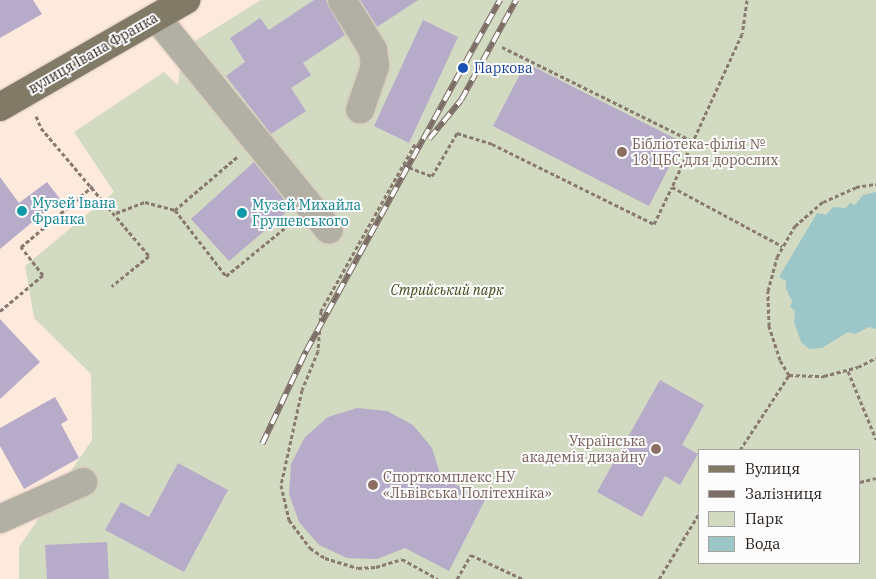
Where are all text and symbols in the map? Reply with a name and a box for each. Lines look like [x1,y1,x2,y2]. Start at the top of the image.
street label: вулиця Івана Франка [25,9,161,97]
place label: Паркова [474,60,533,76]
marker: Паркова [456,61,470,75]
place label: Бібліотека-філія № 18 ЦБС для дорослих [632,136,778,168]
marker: Бібліотека-філія № 18 ЦБС для дорослих [616,146,628,158]
place label: Музей Івана Франка [32,195,116,228]
place label: Музей Михайла Грушевського [252,197,361,230]
marker: Музей Івана Франка [16,205,28,217]
marker: Музей Михайла Грушевського [236,207,248,219]
park label: Стрийський парк [390,282,504,298]
place label: Українська академія дизайну [522,433,646,466]
marker: Українська академія дизайну [650,443,662,455]
legend [698,449,861,564]
text: Вулиця [745,459,800,478]
place label: Спорткомплекс НУ «Львівська Політехніка» [383,469,552,502]
marker: Спорткомплекс НУ «Львівська Політехніка» [367,479,379,491]
text: Залізниця [745,484,822,503]
text: Парк [745,509,783,528]
text: Вода [745,534,781,553]

